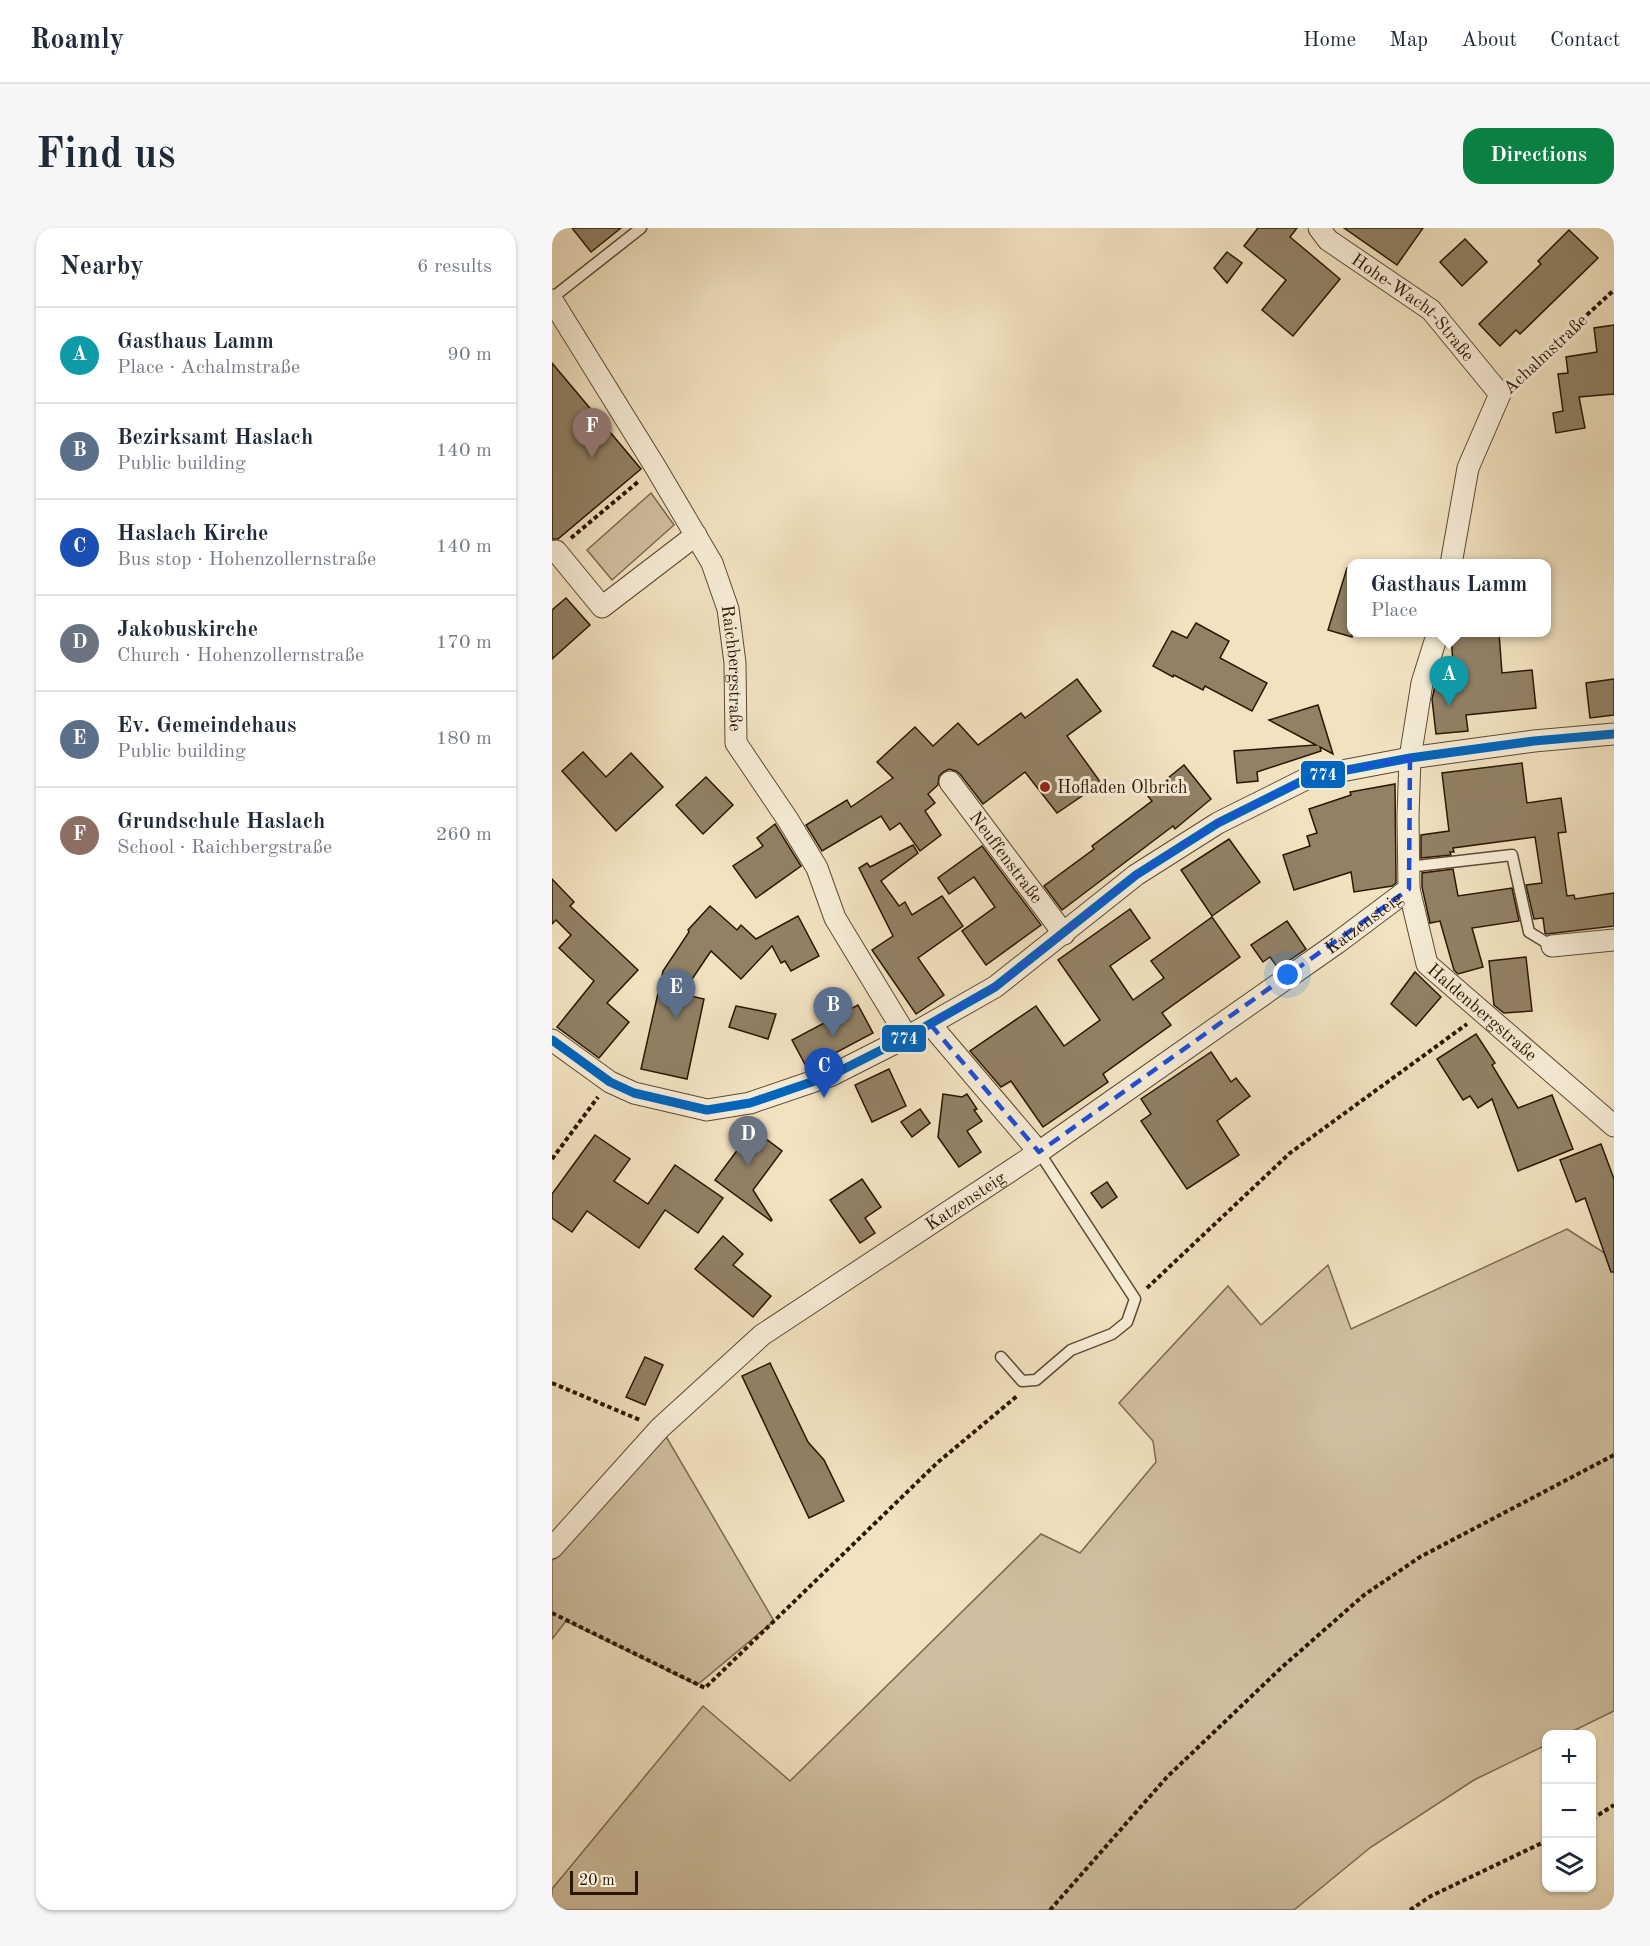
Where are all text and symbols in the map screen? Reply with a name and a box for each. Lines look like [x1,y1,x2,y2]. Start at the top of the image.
text: Roamly [30,27,124,55]
text: Home [1303,30,1356,51]
text: Map [1389,30,1428,51]
text: About [1461,30,1517,51]
text: Contact [1550,30,1620,51]
button: Directions [1463,128,1614,184]
text: Find us [36,135,175,177]
street label: Hohe-Wacht-Straße [1348,251,1477,365]
text: Nearby [60,254,144,280]
text: 6 results [417,257,492,277]
street label: Achalmstraße [1500,311,1591,398]
text: Gasthaus Lamm [117,331,274,353]
text: A [72,345,87,365]
text: 90 m [447,345,492,365]
text: Place · Achalmstraße [117,358,300,378]
pin: F [572,408,612,458]
text: Bezirksamt Haslach [117,427,313,449]
text: B [72,441,87,461]
text: 140 m [436,441,492,461]
text: Public building [117,454,246,474]
text: Haslach Kirche [117,523,269,545]
text: C [73,537,86,557]
text: 140 m [436,537,492,557]
text: Bus stop · Hohenzollernstraße [117,550,376,570]
popup [1347,559,1551,637]
text: Gasthaus Lamm [1371,574,1527,596]
text: Place [1371,601,1417,621]
street label: Raichbergstraße [718,604,744,732]
text: Jakobuskirche [117,619,258,641]
text: D [72,633,87,653]
text: 170 m [436,633,492,653]
text: Church · Hohenzollernstraße [117,646,364,666]
pin: A [1430,656,1468,706]
text: Ev. Gemeindehaus [117,715,296,737]
text: E [73,729,86,749]
text: 180 m [436,729,492,749]
text: Public building [117,742,246,762]
line badge: 774 [1300,760,1346,789]
text: 774 [1309,768,1337,784]
place label: Hofladen Olbrich [1057,779,1188,797]
marker: Hofladen Olbrich [1038,780,1052,794]
street label: Neuffenstraße [965,808,1046,907]
text: Grundschule Haslach [117,811,325,833]
text: F [73,825,86,845]
text: 260 m [436,825,492,845]
text: School · Raichbergstraße [117,838,332,858]
street label: Katzensteig [1322,889,1407,958]
your location [1273,960,1302,989]
street label: Haldenbergstraße [1424,961,1540,1065]
pin: E [656,970,696,1019]
pin: B [814,988,852,1037]
line badge: 774 [881,1024,927,1053]
text: 774 [890,1032,918,1048]
pin: C [804,1048,844,1098]
pin: D [728,1116,768,1166]
street label: Katzensteig [922,1169,1009,1234]
map controls [1542,1730,1596,1892]
button: + [1542,1730,1596,1784]
button: − [1542,1784,1596,1838]
button: layers [1542,1838,1596,1892]
scale bar [570,1868,638,1896]
text: 20 m [579,1873,615,1889]

